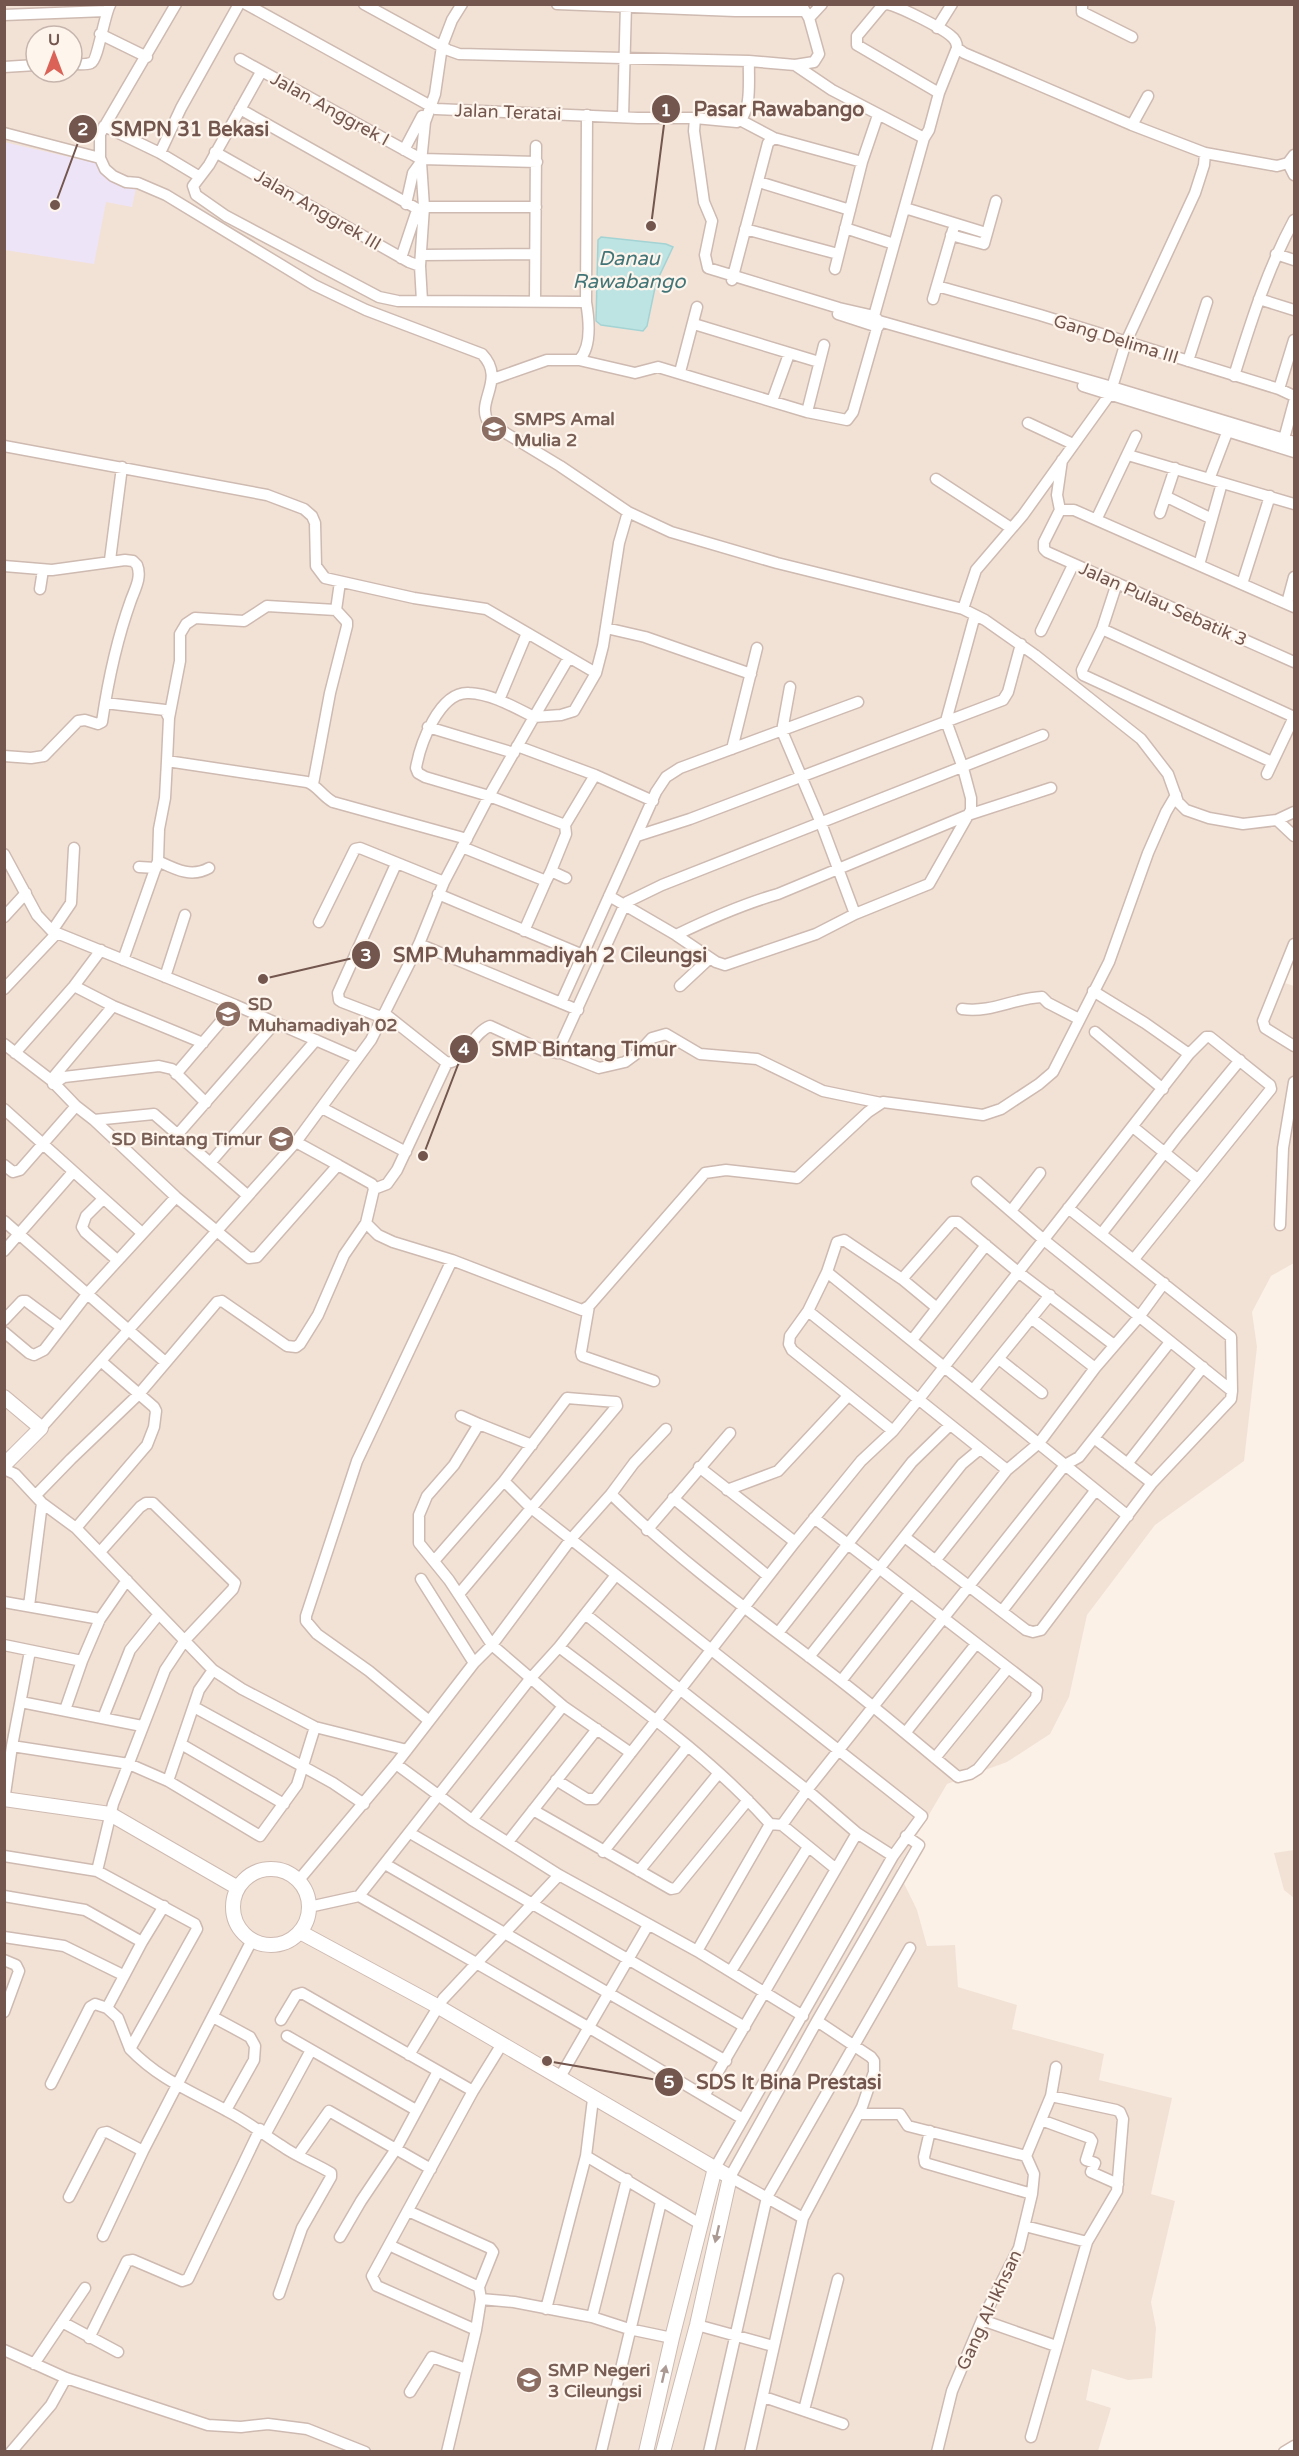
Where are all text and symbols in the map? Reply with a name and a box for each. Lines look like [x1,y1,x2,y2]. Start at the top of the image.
north arrow [24,24,84,84]
text: U [48,30,60,50]
street label: Jalan Anggrek I [267,67,393,151]
callout: Pasar Rawabango [651,90,876,128]
text: Pasar Rawabango [694,98,864,122]
street label: Jalan Teratai [454,99,562,125]
text: 1 [660,99,672,121]
callout: SMPN 31 Bekasi [68,110,281,148]
text: 2 [77,118,89,140]
text: SMPN 31 Bekasi [111,118,269,142]
street label: Jalan Anggrek III [251,165,385,255]
water label: Danau Rawabango [572,247,686,294]
street label: Gang Delima III [1051,310,1181,368]
place label: SMPS Amal Mulia 2 [514,408,615,451]
school or university icon: SMPS Amal Mulia 2 [479,414,509,444]
street label: Jalan Pulau Sebatik 3 [1076,557,1250,651]
callout: SMP Muhammadiyah 2 Cileungsi [351,936,719,974]
text: 3 [360,944,372,966]
text: SMP Muhammadiyah 2 Cileungsi [393,944,707,968]
place label: SD Muhamadiyah 02 [248,993,398,1036]
school or university icon: SD Muhamadiyah 02 [213,999,243,1029]
callout: SMP Bintang Timur [449,1030,688,1068]
text: 4 [458,1038,470,1060]
text: SMP Bintang Timur [492,1038,677,1062]
school or university icon: SD Bintang Timur [266,1124,296,1154]
place label: SD Bintang Timur [112,1128,263,1150]
callout: SDS It Bina Prestasi [654,2063,894,2101]
text: 5 [663,2071,675,2093]
text: SDS It Bina Prestasi [696,2071,882,2095]
one-way arrow [712,2225,721,2244]
street label: Gang Al-Ikhsan [952,2246,1026,2374]
place label: SMP Negeri 3 Cileungsi [548,2359,651,2402]
school or university icon: SMP Negeri 3 Cileungsi [514,2365,544,2395]
one-way arrow [659,2365,669,2383]

